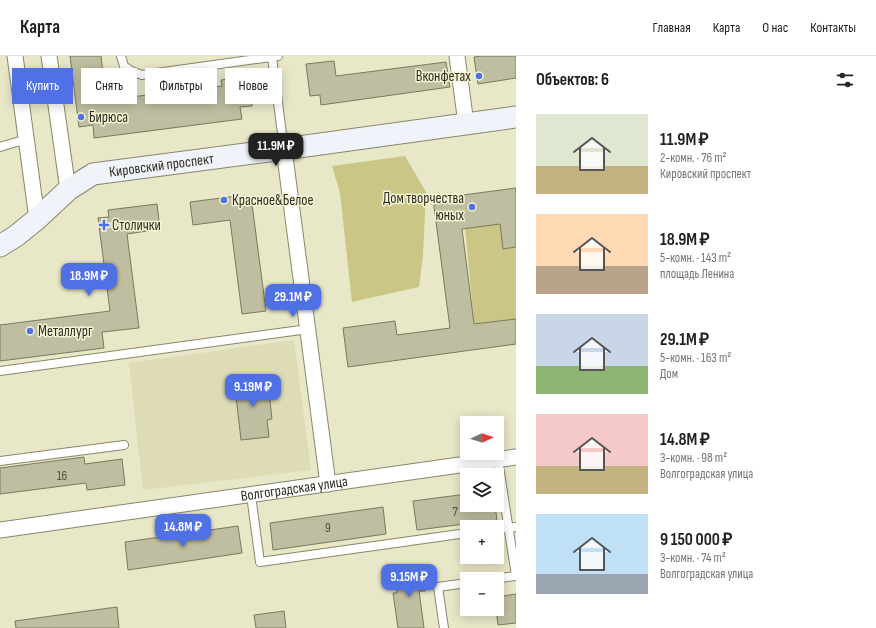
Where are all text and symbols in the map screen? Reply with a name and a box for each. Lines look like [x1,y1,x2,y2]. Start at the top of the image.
text: Карта [20,16,60,39]
text: Главная [653,19,691,36]
text: Карта [713,19,740,36]
text: О нас [762,19,788,36]
text: Контакты [810,19,856,36]
place label: Вконфетах [416,67,471,86]
chip: Купить [12,68,73,104]
chip: Снять [81,68,137,104]
chip: Фильтры [145,68,217,104]
chip: Новое [225,68,282,104]
icon: filters [834,69,856,91]
text: Объектов: 6 [536,70,609,90]
marker: Вконфетах [474,71,484,81]
place label: Бирюса [89,108,128,127]
marker: Бирюса [76,112,86,122]
icon: home [568,130,616,178]
text: 11.9M ₽ [660,130,709,150]
pin: 11.9M ₽ [239,133,313,167]
text: 11.9M ₽ [257,138,295,154]
street label: Кировский проспект [108,149,215,181]
text: 2-комн. · 76 m² [660,150,727,166]
text: Кировский проспект [660,166,751,182]
place label: Дом творчества юных [383,189,464,225]
place label: Красное&Белое [232,191,314,210]
marker: Красное&Белое [219,195,229,205]
marker: Дом творчества юных [467,202,477,212]
place label: Столички [112,216,161,235]
marker: Столички [99,220,109,230]
icon: home [568,230,616,278]
text: 18.9M ₽ [660,230,710,250]
text: 5-комн. · 143 m² [660,250,731,266]
pin: 18.9M ₽ [52,263,126,297]
text: площадь Ленина [660,266,734,282]
text: 18.9M ₽ [70,268,108,284]
pin: 29.1M ₽ [256,284,330,318]
text: 29.1M ₽ [274,289,312,305]
place label: Металлург [38,322,93,341]
marker: Металлург [25,326,35,336]
icon: home [568,330,616,378]
text: 29.1M ₽ [660,330,709,350]
text: 5-комн. · 163 m² [660,350,731,366]
text: Дом [660,366,678,382]
pin: 9.19M ₽ [216,374,290,408]
text: 9.19M ₽ [234,379,272,395]
north arrow [460,416,504,460]
map controls [460,416,504,616]
icon: home [568,430,616,478]
text: 14.8M ₽ [660,430,710,450]
text: 3-комн. · 98 m² [660,450,727,466]
text: Волгоградская улица [660,466,753,482]
house number: 16 [57,468,67,484]
button: layers [460,468,504,512]
street label: Волгоградская улица [239,471,349,505]
house number: 7 [452,504,458,520]
pin: 14.8M ₽ [146,514,220,548]
text: 14.8M ₽ [164,519,202,535]
house number: 9 [325,520,331,536]
button: + [460,520,504,564]
icon: home [568,530,616,578]
text: 9 150 000 ₽ [660,530,732,550]
text: 3-комн. · 74 m² [660,550,726,566]
pin: 9.15M ₽ [372,564,446,598]
text: Волгоградская улица [660,566,753,582]
text: 9.15M ₽ [390,569,428,585]
button: − [460,572,504,616]

